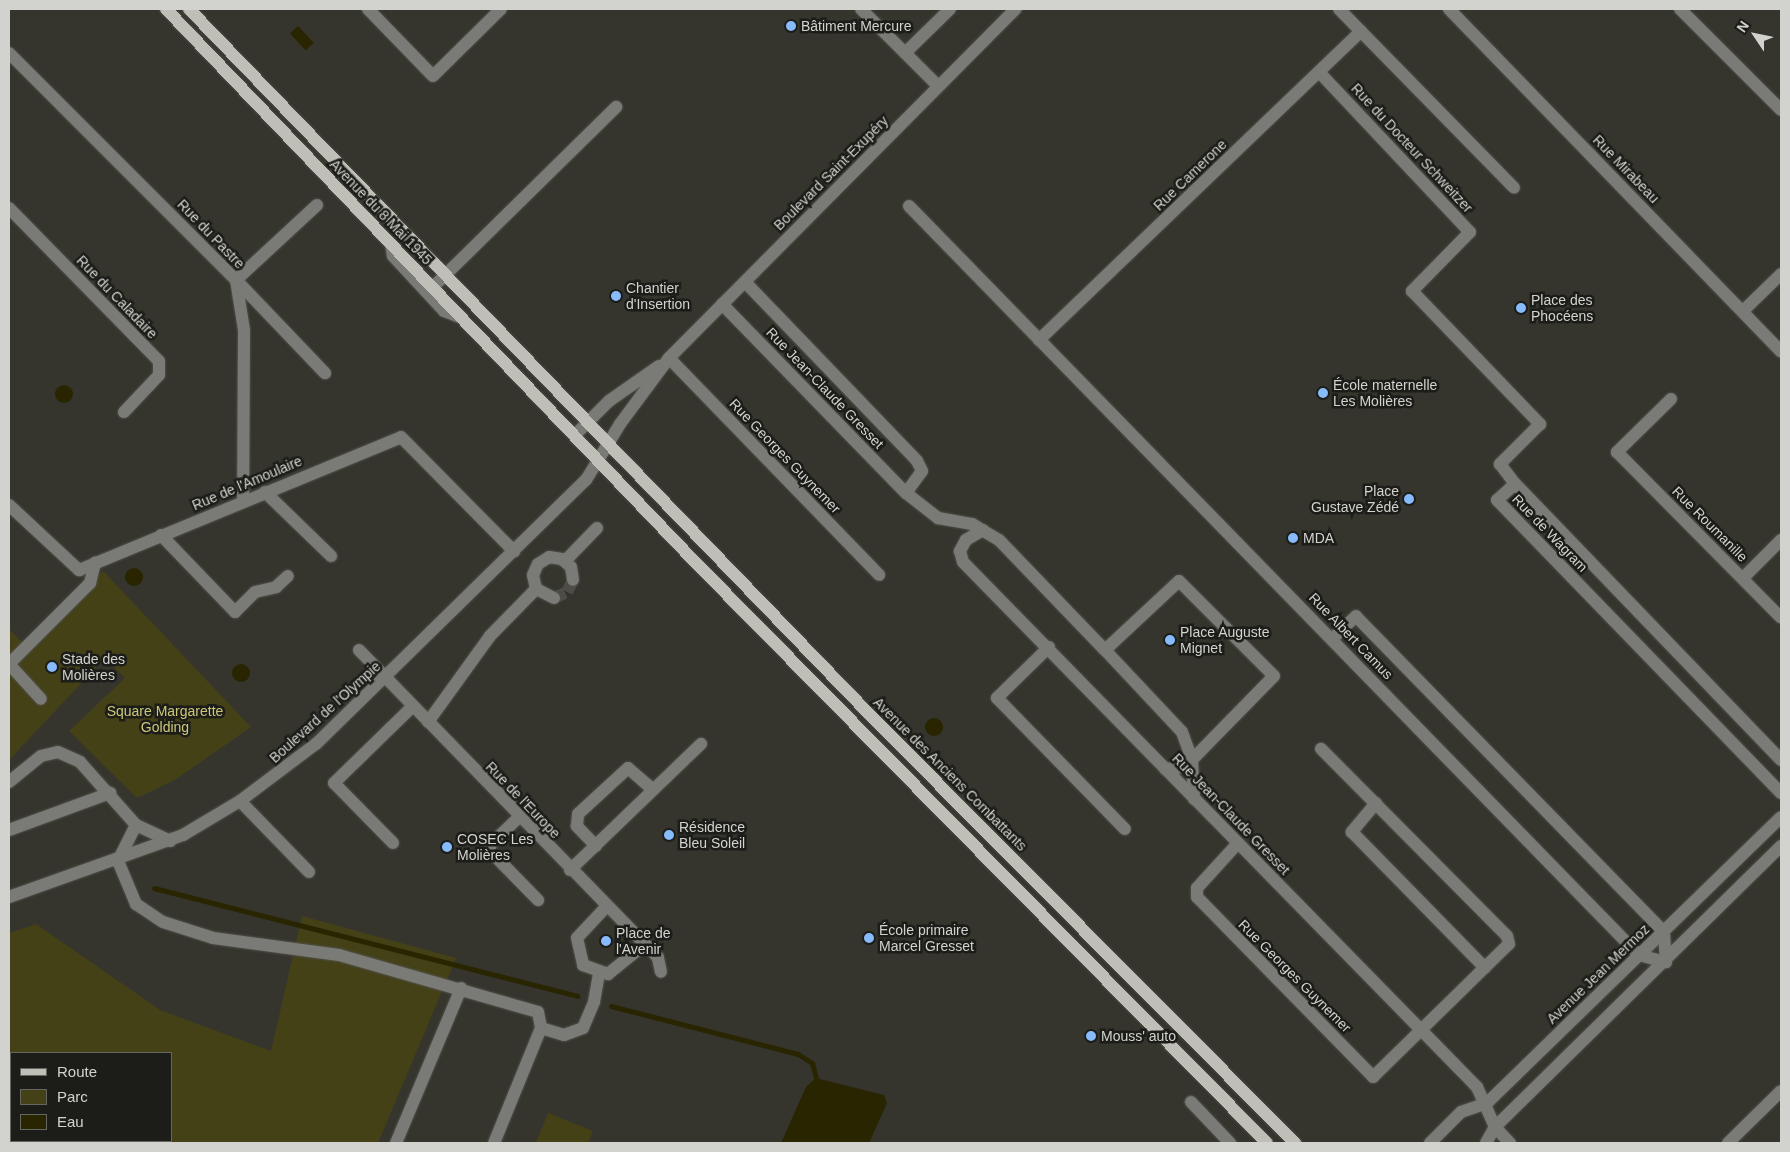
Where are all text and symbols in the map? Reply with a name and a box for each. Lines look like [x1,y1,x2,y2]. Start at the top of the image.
north arrow [1730,10,1780,60]
place label: Bâtiment Mercure [801,18,911,34]
text: N [1733,18,1752,35]
marker: Bâtiment Mercure [785,20,797,32]
street label: Rue du Docteur Schweitzer [1348,80,1476,216]
street label: Boulevard Saint-Exupéry [770,112,892,234]
street label: Rue Mirabeau [1589,132,1663,206]
street label: Rue Camerone [1150,136,1230,214]
street label: Avenue du 8 Mai 1945 [326,156,436,268]
street label: Rue du Pastre [174,196,248,272]
street label: Rue du Caladaire [73,252,161,342]
place label: Chantier d'Insertion [626,280,690,312]
marker: Chantier d'Insertion [610,290,622,302]
place label: Place des Phocéens [1531,292,1593,324]
marker: Place des Phocéens [1515,302,1527,314]
street label: Rue Jean-Claude Gresset [763,324,887,452]
place label: École maternelle Les Molières [1333,377,1437,410]
marker: École maternelle Les Molières [1317,387,1329,399]
street label: Rue Georges Guynemer [726,395,844,517]
street label: Rue de l'Amoulaire [189,452,305,514]
place label: Place Gustave Zédé [1311,483,1399,516]
street label: Rue Roumanille [1669,483,1751,565]
street label: Rue de Wagram [1509,491,1591,575]
marker: Place Gustave Zédé [1403,493,1415,505]
place label: MDA [1303,530,1334,546]
marker: MDA [1287,532,1299,544]
street label: Rue Albert Camus [1305,589,1397,683]
place label: Place Auguste Mignet [1180,624,1270,656]
marker: Place Auguste Mignet [1164,634,1176,646]
place label: Stade des Molières [62,651,125,684]
street label: Boulevard de l'Olympie [266,658,384,766]
marker: Stade des Molières [46,661,58,673]
street label: Avenue des Anciens Combattants [870,694,1030,854]
park label: Square Margarette Golding [107,703,223,736]
street label: Rue Jean-Claude Gresset [1169,750,1293,878]
street label: Rue de l'Europe [482,758,564,842]
place label: Résidence Bleu Soleil [679,819,745,852]
marker: Résidence Bleu Soleil [663,829,675,841]
place label: COSEC Les Molières [457,831,533,864]
marker: COSEC Les Molières [441,841,453,853]
street label: Rue Georges Guynemer [1235,916,1355,1036]
street label: Avenue Jean Mermoz [1543,921,1653,1027]
place label: École primaire Marcel Gresset [879,922,974,954]
place label: Place de l'Avenir [616,925,670,958]
marker: École primaire Marcel Gresset [863,932,875,944]
marker: Place de l'Avenir [600,935,612,947]
place label: Mouss' auto [1101,1028,1176,1044]
marker: Mouss' auto [1085,1030,1097,1042]
legend [10,1052,172,1142]
text: Route [57,1063,97,1080]
text: Parc [57,1088,88,1105]
text: Eau [57,1113,84,1130]

